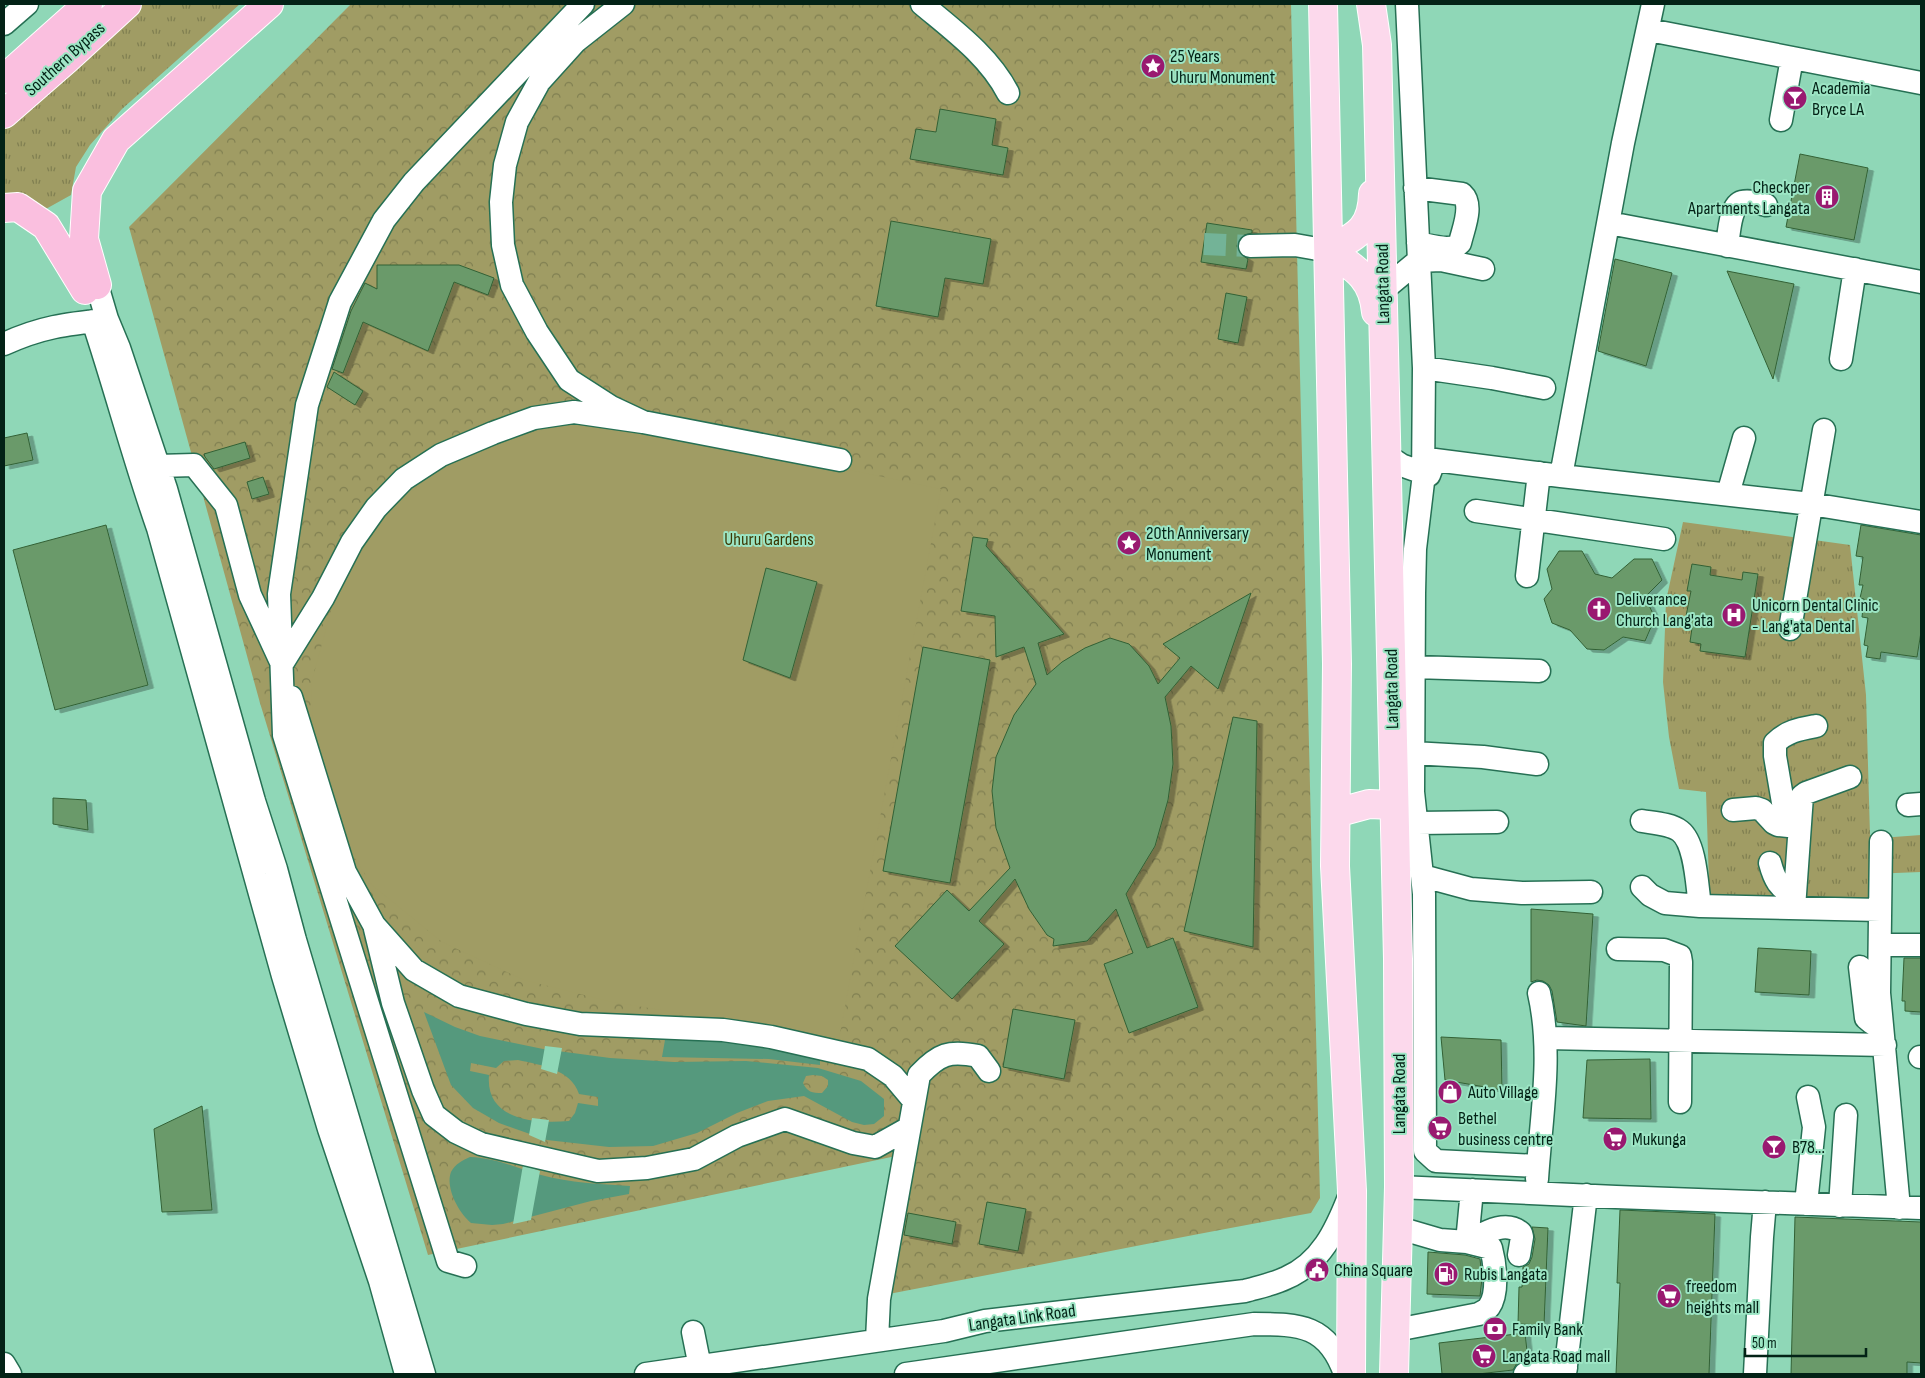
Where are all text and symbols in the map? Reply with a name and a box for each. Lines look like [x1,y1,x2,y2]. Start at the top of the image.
street label: Southern Bypass [21,17,109,101]
place label: 25 Years Uhuru Monument [1170,46,1276,88]
place icon: 25 Years Uhuru Monument [1140,53,1166,79]
place label: Academia Bryce LA [1811,78,1870,120]
bar icon: Academia Bryce LA [1782,85,1808,111]
place label: Checkper Apartments Langata [1687,177,1810,219]
building icon: Checkper Apartments Langata [1814,184,1840,210]
street label: Langata Road [1372,244,1394,324]
place label: 20th Anniversary Monument [1146,523,1249,565]
park label: Uhuru Gardens [724,529,814,550]
place icon: 20th Anniversary Monument [1116,530,1142,556]
place label: Deliverance Church Lang'ata [1616,589,1713,631]
place label: Unicorn Dental Clinic - Lang'ata Dental [1752,595,1879,637]
church icon: Deliverance Church Lang'ata [1586,596,1612,622]
hospital icon: Unicorn Dental Clinic - Lang'ata Dental [1721,602,1747,628]
street label: Langata Road [1381,649,1403,729]
street label: Langata Road [1389,1054,1410,1134]
shop icon: Auto Village [1437,1079,1463,1105]
place label: Auto Village [1467,1082,1538,1103]
place label: Bethel business centre [1458,1108,1553,1150]
supermarket icon: Bethel business centre [1427,1115,1453,1141]
supermarket icon: Mukunga [1602,1126,1628,1152]
place label: Mukunga [1632,1129,1686,1150]
bar icon: B78... [1761,1134,1787,1160]
place label: B78... [1792,1137,1825,1158]
public building icon: China Square [1304,1257,1330,1283]
place label: China Square [1334,1260,1413,1281]
fuel station icon: Rubis Langata [1433,1261,1459,1287]
place label: Rubis Langata [1464,1264,1548,1285]
place label: freedom heights mall [1686,1276,1759,1318]
supermarket icon: freedom heights mall [1656,1283,1682,1309]
street label: Langata Link Road [967,1300,1077,1336]
bank icon: Family Bank [1482,1316,1508,1342]
place label: Family Bank [1512,1319,1583,1340]
scale bar [1745,1326,1866,1358]
text: 50 m [1752,1334,1777,1353]
supermarket icon: Langata Road mall [1471,1343,1497,1369]
place label: Langata Road mall [1502,1346,1610,1367]

